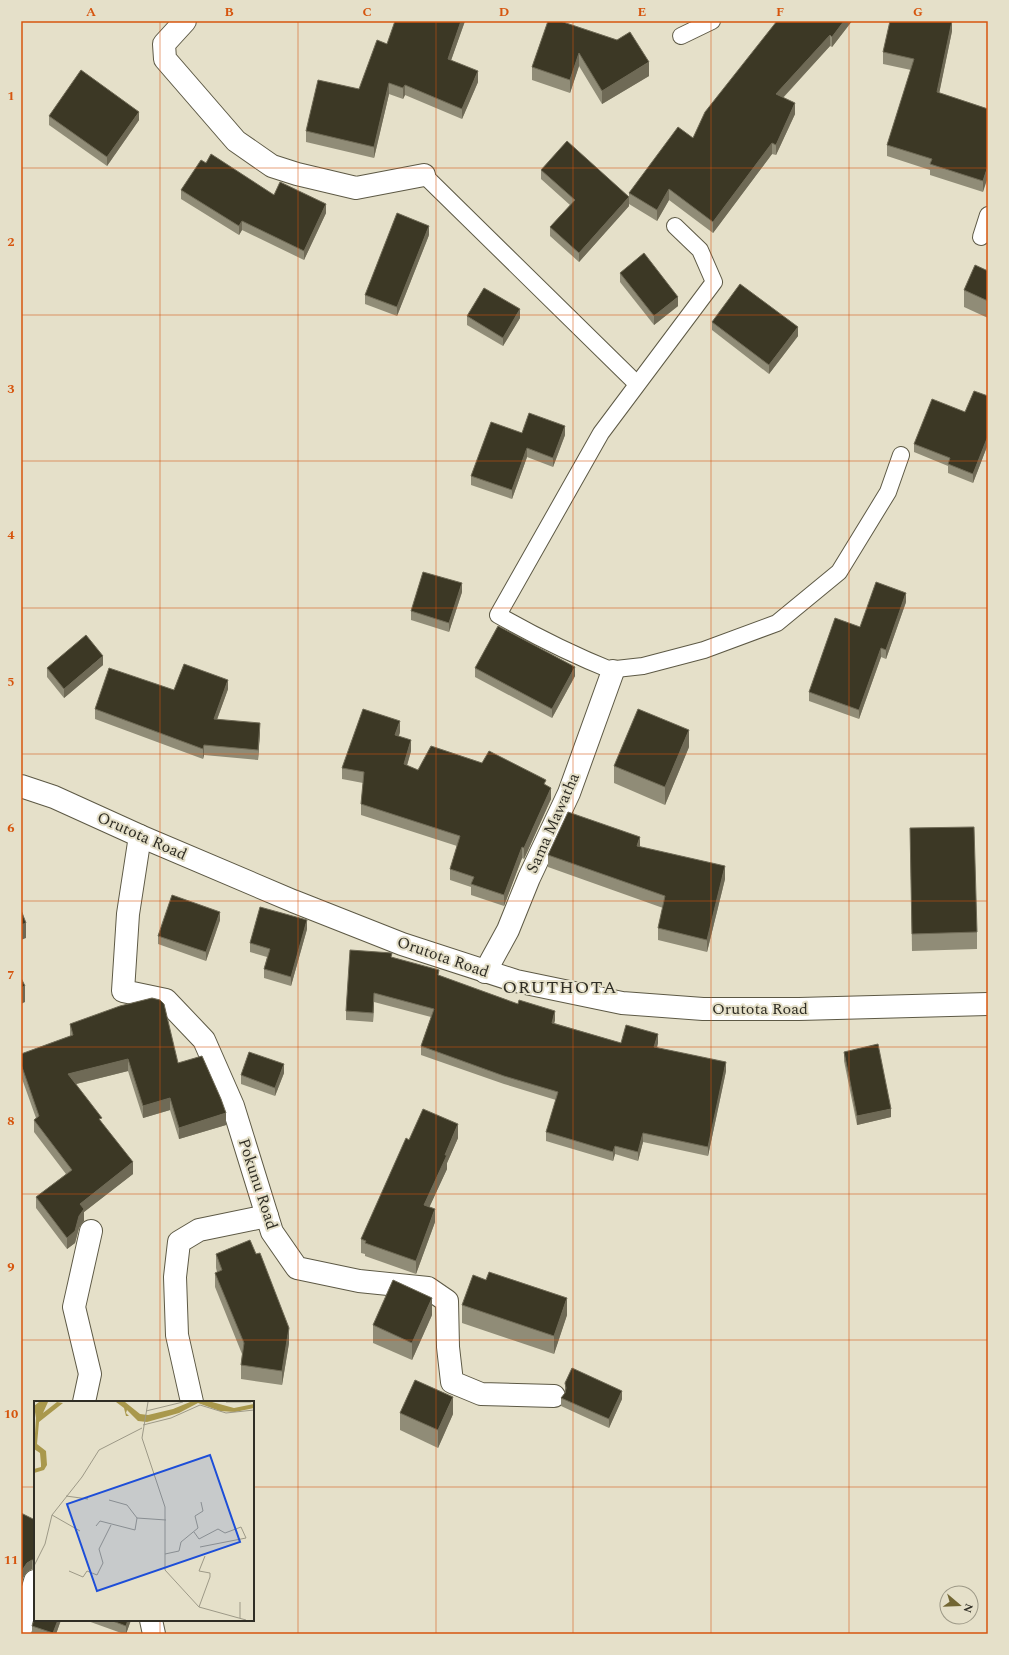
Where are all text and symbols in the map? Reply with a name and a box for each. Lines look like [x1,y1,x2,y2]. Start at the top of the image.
text: A [86,2,96,22]
text: B [224,2,234,22]
text: C [362,2,372,22]
text: D [499,2,509,22]
text: E [638,2,647,22]
text: F [776,2,784,22]
text: G [913,2,923,22]
text: 1 [7,86,15,106]
text: 2 [7,232,15,252]
text: 3 [7,379,15,399]
text: 4 [7,525,15,545]
text: 5 [7,672,15,692]
street label: Sama Mawatha [520,769,586,877]
street label: Orutota Road [93,805,191,867]
text: 6 [7,818,15,838]
street label: Orutota Road [394,930,492,984]
text: 7 [7,965,15,985]
district label: ORUTHOTA [503,974,617,1001]
street label: Orutota Road [712,997,808,1021]
text: 8 [7,1111,15,1131]
street label: Pokunu Road [232,1135,284,1233]
text: 9 [7,1257,15,1277]
inset map [34,1401,254,1621]
text: 10 [4,1404,18,1424]
text: 11 [4,1550,18,1570]
north arrow [939,1585,979,1625]
text: N [958,1601,977,1615]

